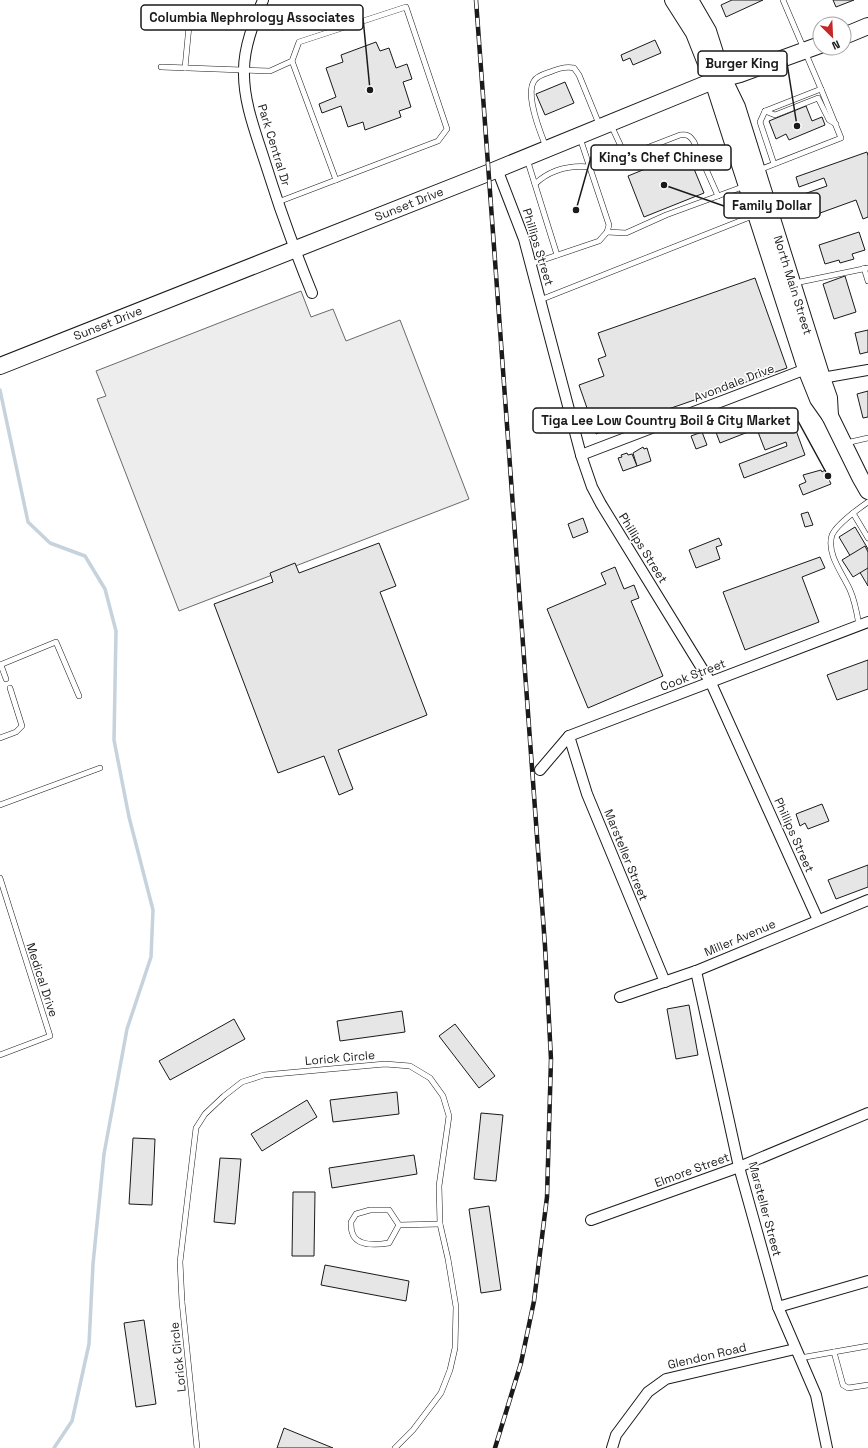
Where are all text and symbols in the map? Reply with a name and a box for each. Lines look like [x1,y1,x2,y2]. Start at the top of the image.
callout: Columbia Nephrology Associates [141,5,363,30]
text: Columbia Nephrology Associates [149,9,355,26]
north arrow [812,16,852,56]
text: N [830,37,842,53]
callout: Burger King [698,51,787,76]
text: Burger King [705,55,779,72]
street label: Park Central Dr [254,102,294,189]
callout: King's Chef Chinese [591,145,731,170]
text: King's Chef Chinese [599,149,723,166]
street label: Sunset Drive [372,183,446,225]
callout: Family Dollar [724,193,820,218]
text: Family Dollar [732,197,812,214]
street label: Phillips Street [519,206,557,288]
street label: North Main Street [770,233,816,337]
street label: Sunset Drive [71,303,145,344]
street label: Avondale Drive [692,360,776,406]
callout: Tiga Lee Low Country Boil & City Market [533,408,798,433]
text: Tiga Lee Low Country Boil & City Market [541,412,791,429]
street label: Phillips Street [615,510,671,586]
street label: Cook Street [658,655,728,695]
street label: Phillips Street [770,795,818,875]
street label: Marsteller Street [600,807,652,903]
street label: Miller Avenue [702,916,778,960]
street label: Medical Drive [22,941,62,1019]
street label: Lorick Circle [304,1047,376,1069]
street label: Elmore Street [652,1149,732,1191]
street label: Marsteller Street [745,1160,785,1258]
street label: Lorick Circle [166,1321,190,1393]
street label: Glendon Road [666,1339,748,1373]

